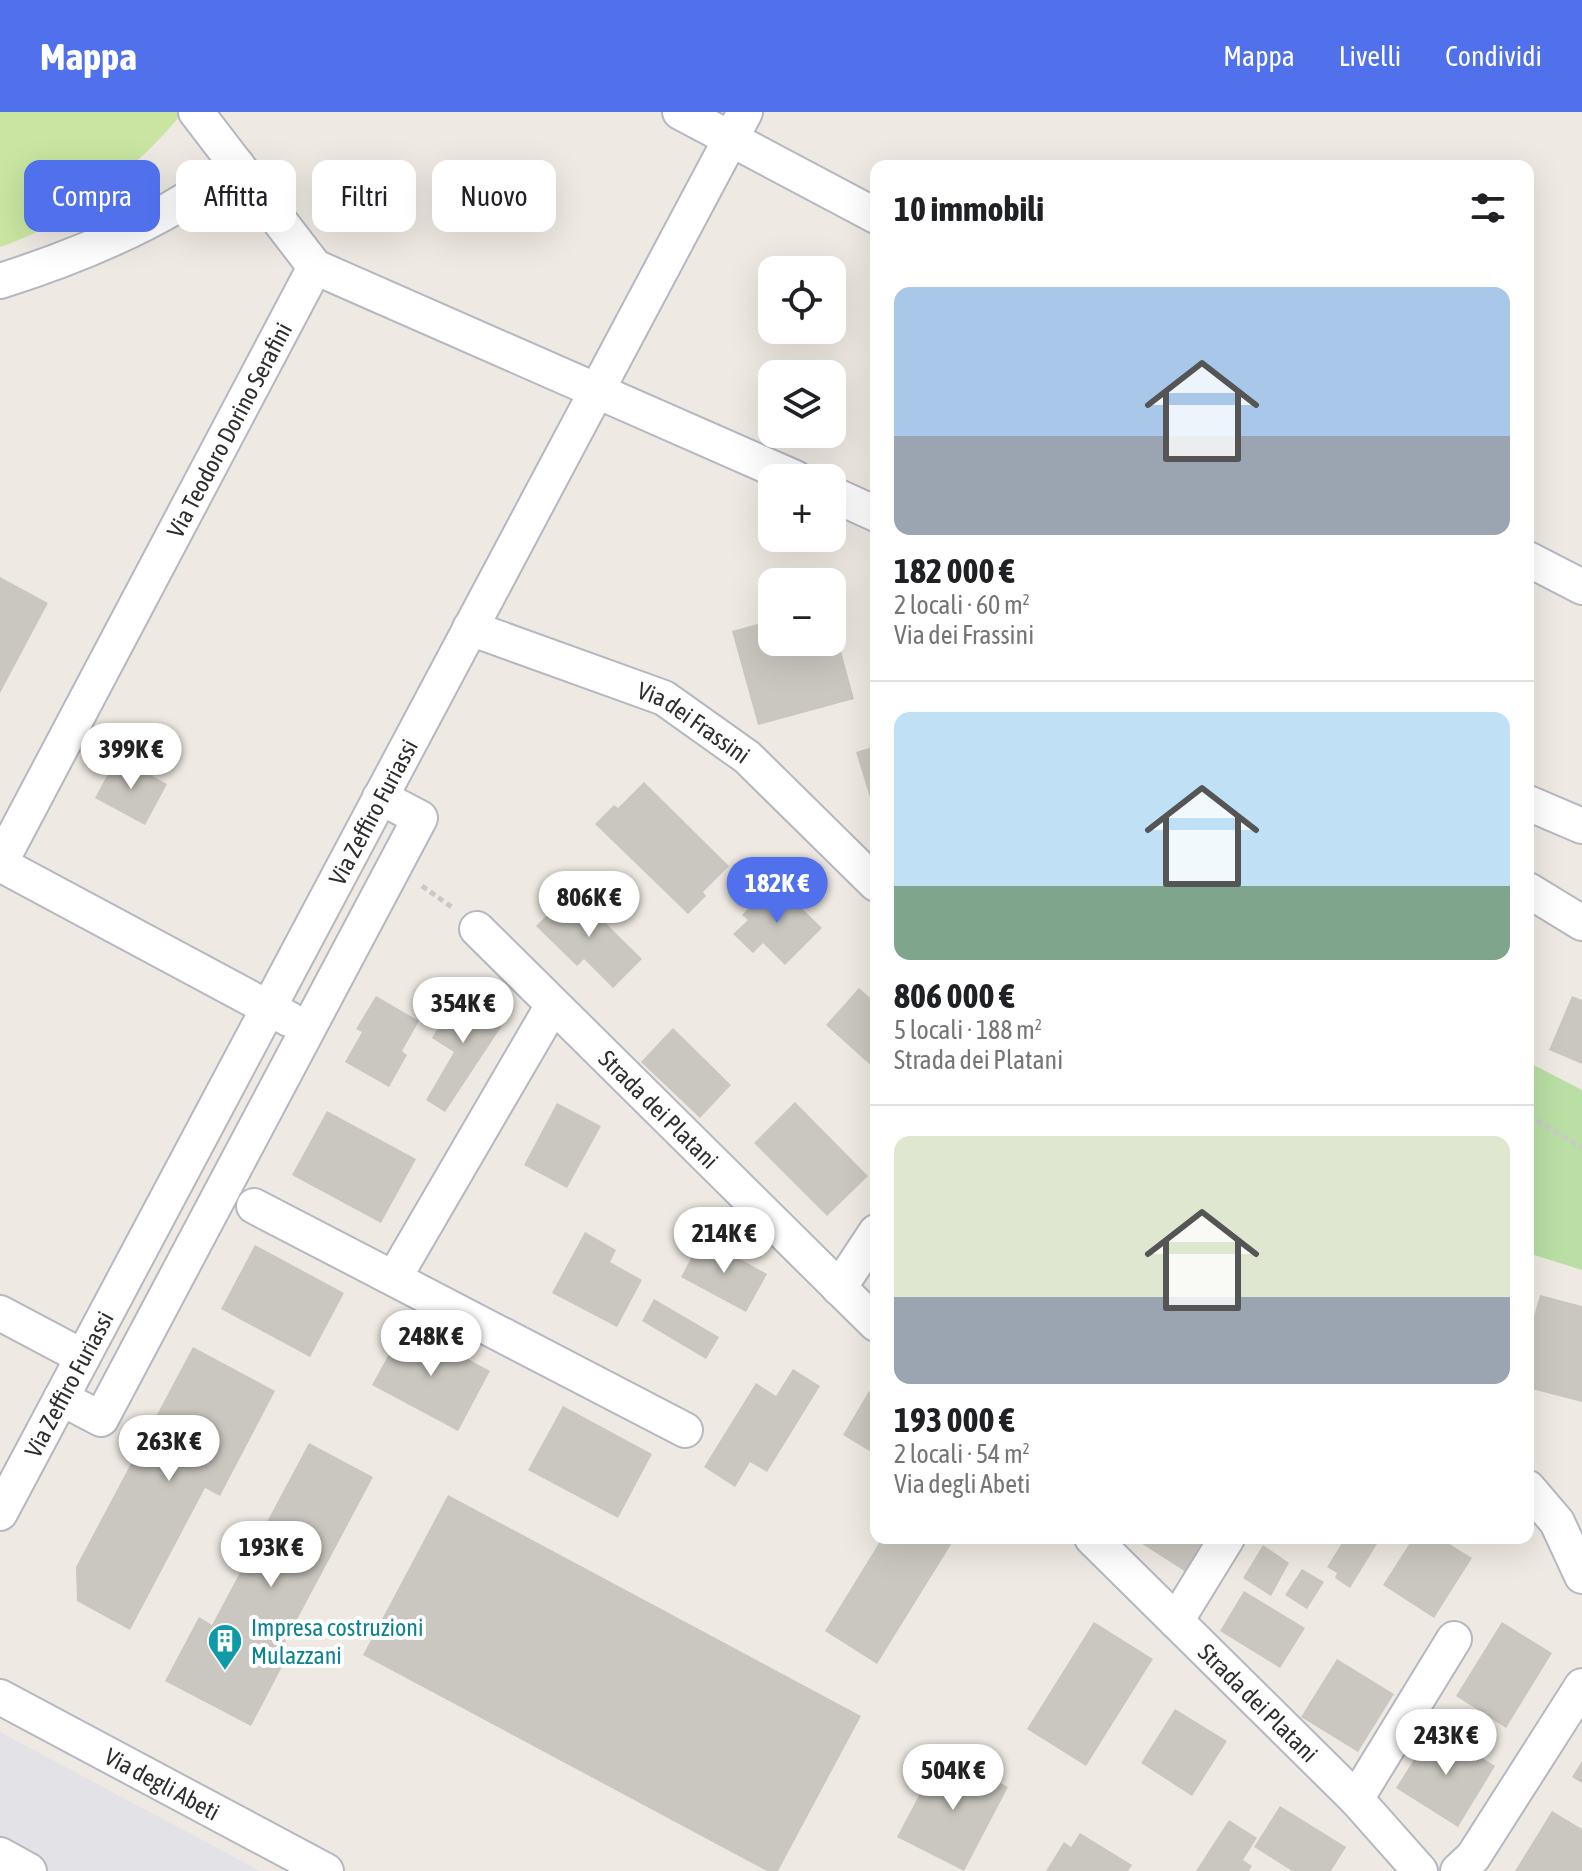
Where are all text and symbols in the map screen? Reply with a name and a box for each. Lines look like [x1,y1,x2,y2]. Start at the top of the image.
text: Mappa [40,35,137,78]
text: Mappa [1223,40,1295,72]
text: Livelli [1339,40,1401,72]
text: Condividi [1445,40,1542,72]
chip: Compra [24,160,160,232]
chip: Affitta [176,160,296,232]
chip: Filtri [312,160,416,232]
chip: Nuovo [432,160,556,232]
icon: filters [1466,186,1510,230]
text: 10 immobili [894,189,1044,228]
map controls [758,256,846,656]
button: locate [758,256,846,344]
street label: Via Teodoro Dorino Serafini [161,318,297,542]
icon: home [1130,339,1274,483]
button: layers [758,360,846,448]
button: + [758,464,846,552]
text: 182 000 € [894,551,1015,590]
button: − [758,568,846,656]
text: 2 locali · 60 m² [894,590,1030,620]
text: Via dei Frassini [894,620,1034,650]
street label: Via dei Frassini [634,676,755,768]
pin: 399K € [66,723,196,791]
text: 399K € [99,734,163,764]
street label: Via Zeffiro Furiassi [323,735,423,889]
icon: home [1130,764,1274,908]
pin: 182K € [712,857,842,925]
text: 182K € [745,868,809,898]
pin: 806K € [524,871,654,939]
text: 806K € [557,882,621,912]
text: 806 000 € [894,976,1015,1015]
pin: 354K € [398,977,528,1045]
text: 354K € [431,988,495,1018]
text: 5 locali · 188 m² [894,1015,1042,1045]
street label: Strada dei Platani [594,1045,724,1174]
text: Strada dei Platani [894,1045,1063,1075]
icon: home [1130,1188,1274,1332]
pin: 214K € [659,1207,789,1275]
text: 214K € [692,1218,756,1248]
street label: Via Zeffiro Furiassi [19,1307,118,1462]
pin: 248K € [366,1310,496,1378]
text: 248K € [399,1321,463,1351]
text: 193 000 € [894,1400,1015,1439]
pin: 263K € [104,1415,234,1483]
text: 263K € [137,1426,201,1456]
text: 2 locali · 54 m² [894,1439,1030,1469]
text: Via degli Abeti [894,1469,1030,1499]
pin: 193K € [206,1521,336,1589]
text: 193K € [239,1532,303,1562]
place label: Impresa costruzioni Mulazzani [251,1614,424,1669]
building icon: Impresa costruzioni Mulazzani [206,1622,244,1672]
street label: Strada dei Platani [1193,1638,1323,1767]
pin: 243K € [1381,1709,1511,1777]
text: 243K € [1414,1720,1478,1750]
street label: Via degli Abeti [100,1742,224,1825]
pin: 504K € [888,1744,1018,1812]
text: 504K € [921,1755,985,1785]

